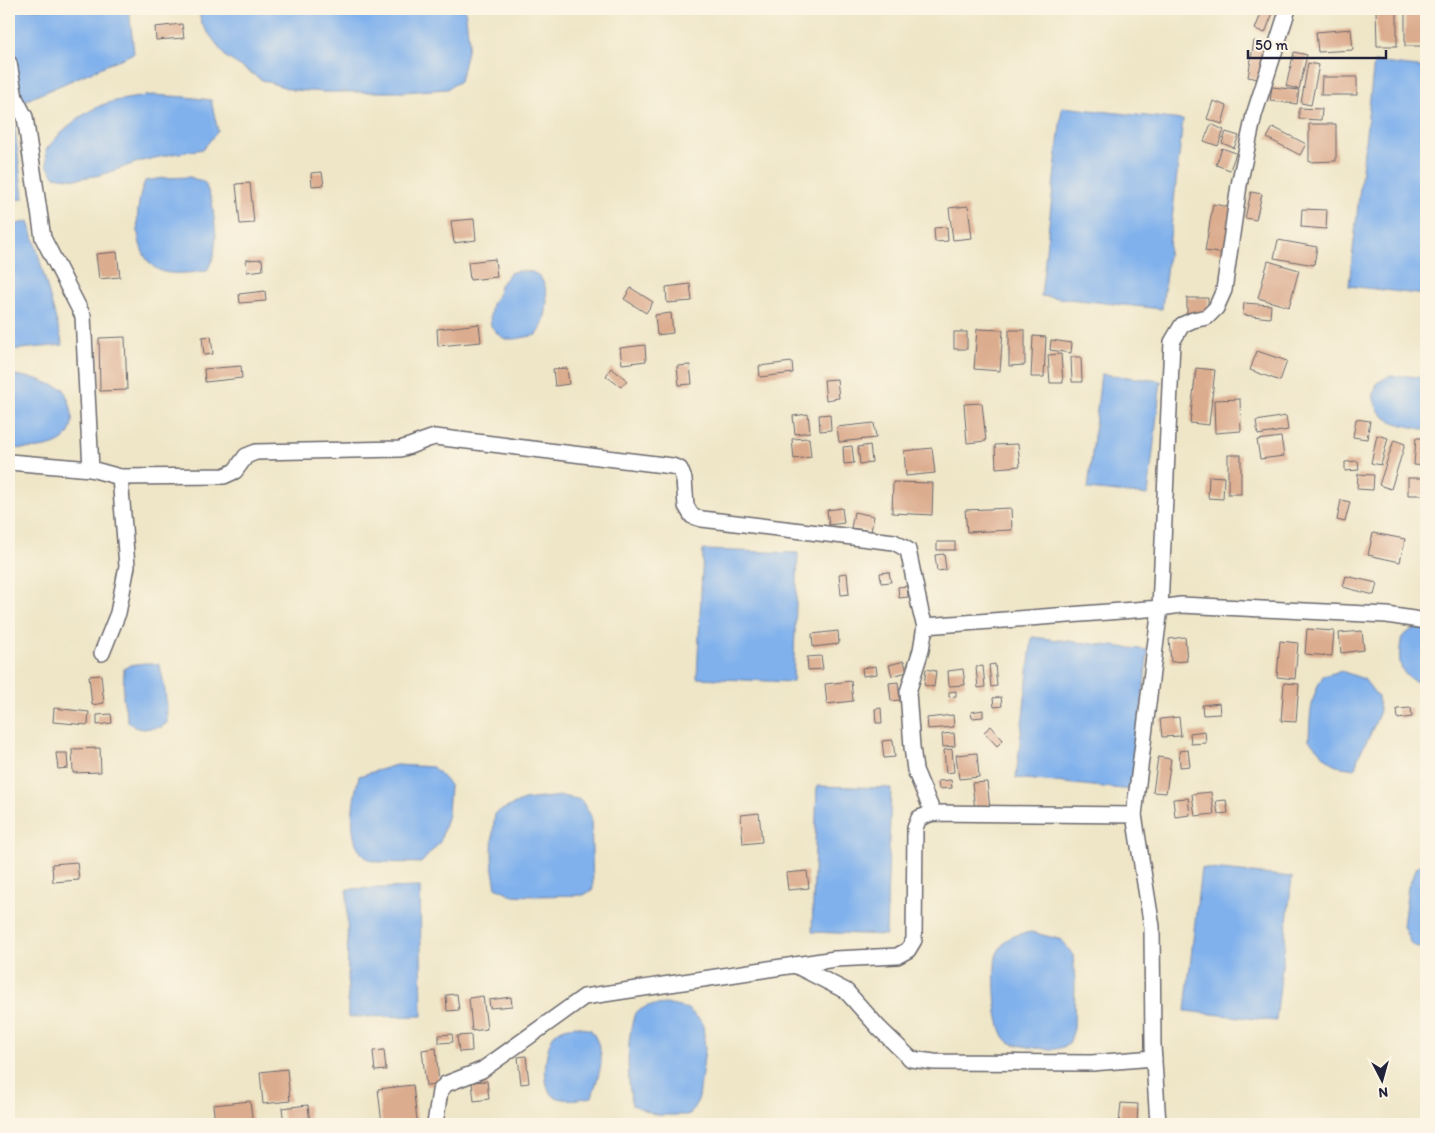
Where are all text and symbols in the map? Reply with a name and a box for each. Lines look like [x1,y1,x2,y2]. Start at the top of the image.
scale bar [1248,28,1385,60]
text: 50 m [1255,36,1288,54]
north arrow [1358,1056,1408,1106]
text: N [1378,1083,1389,1101]

